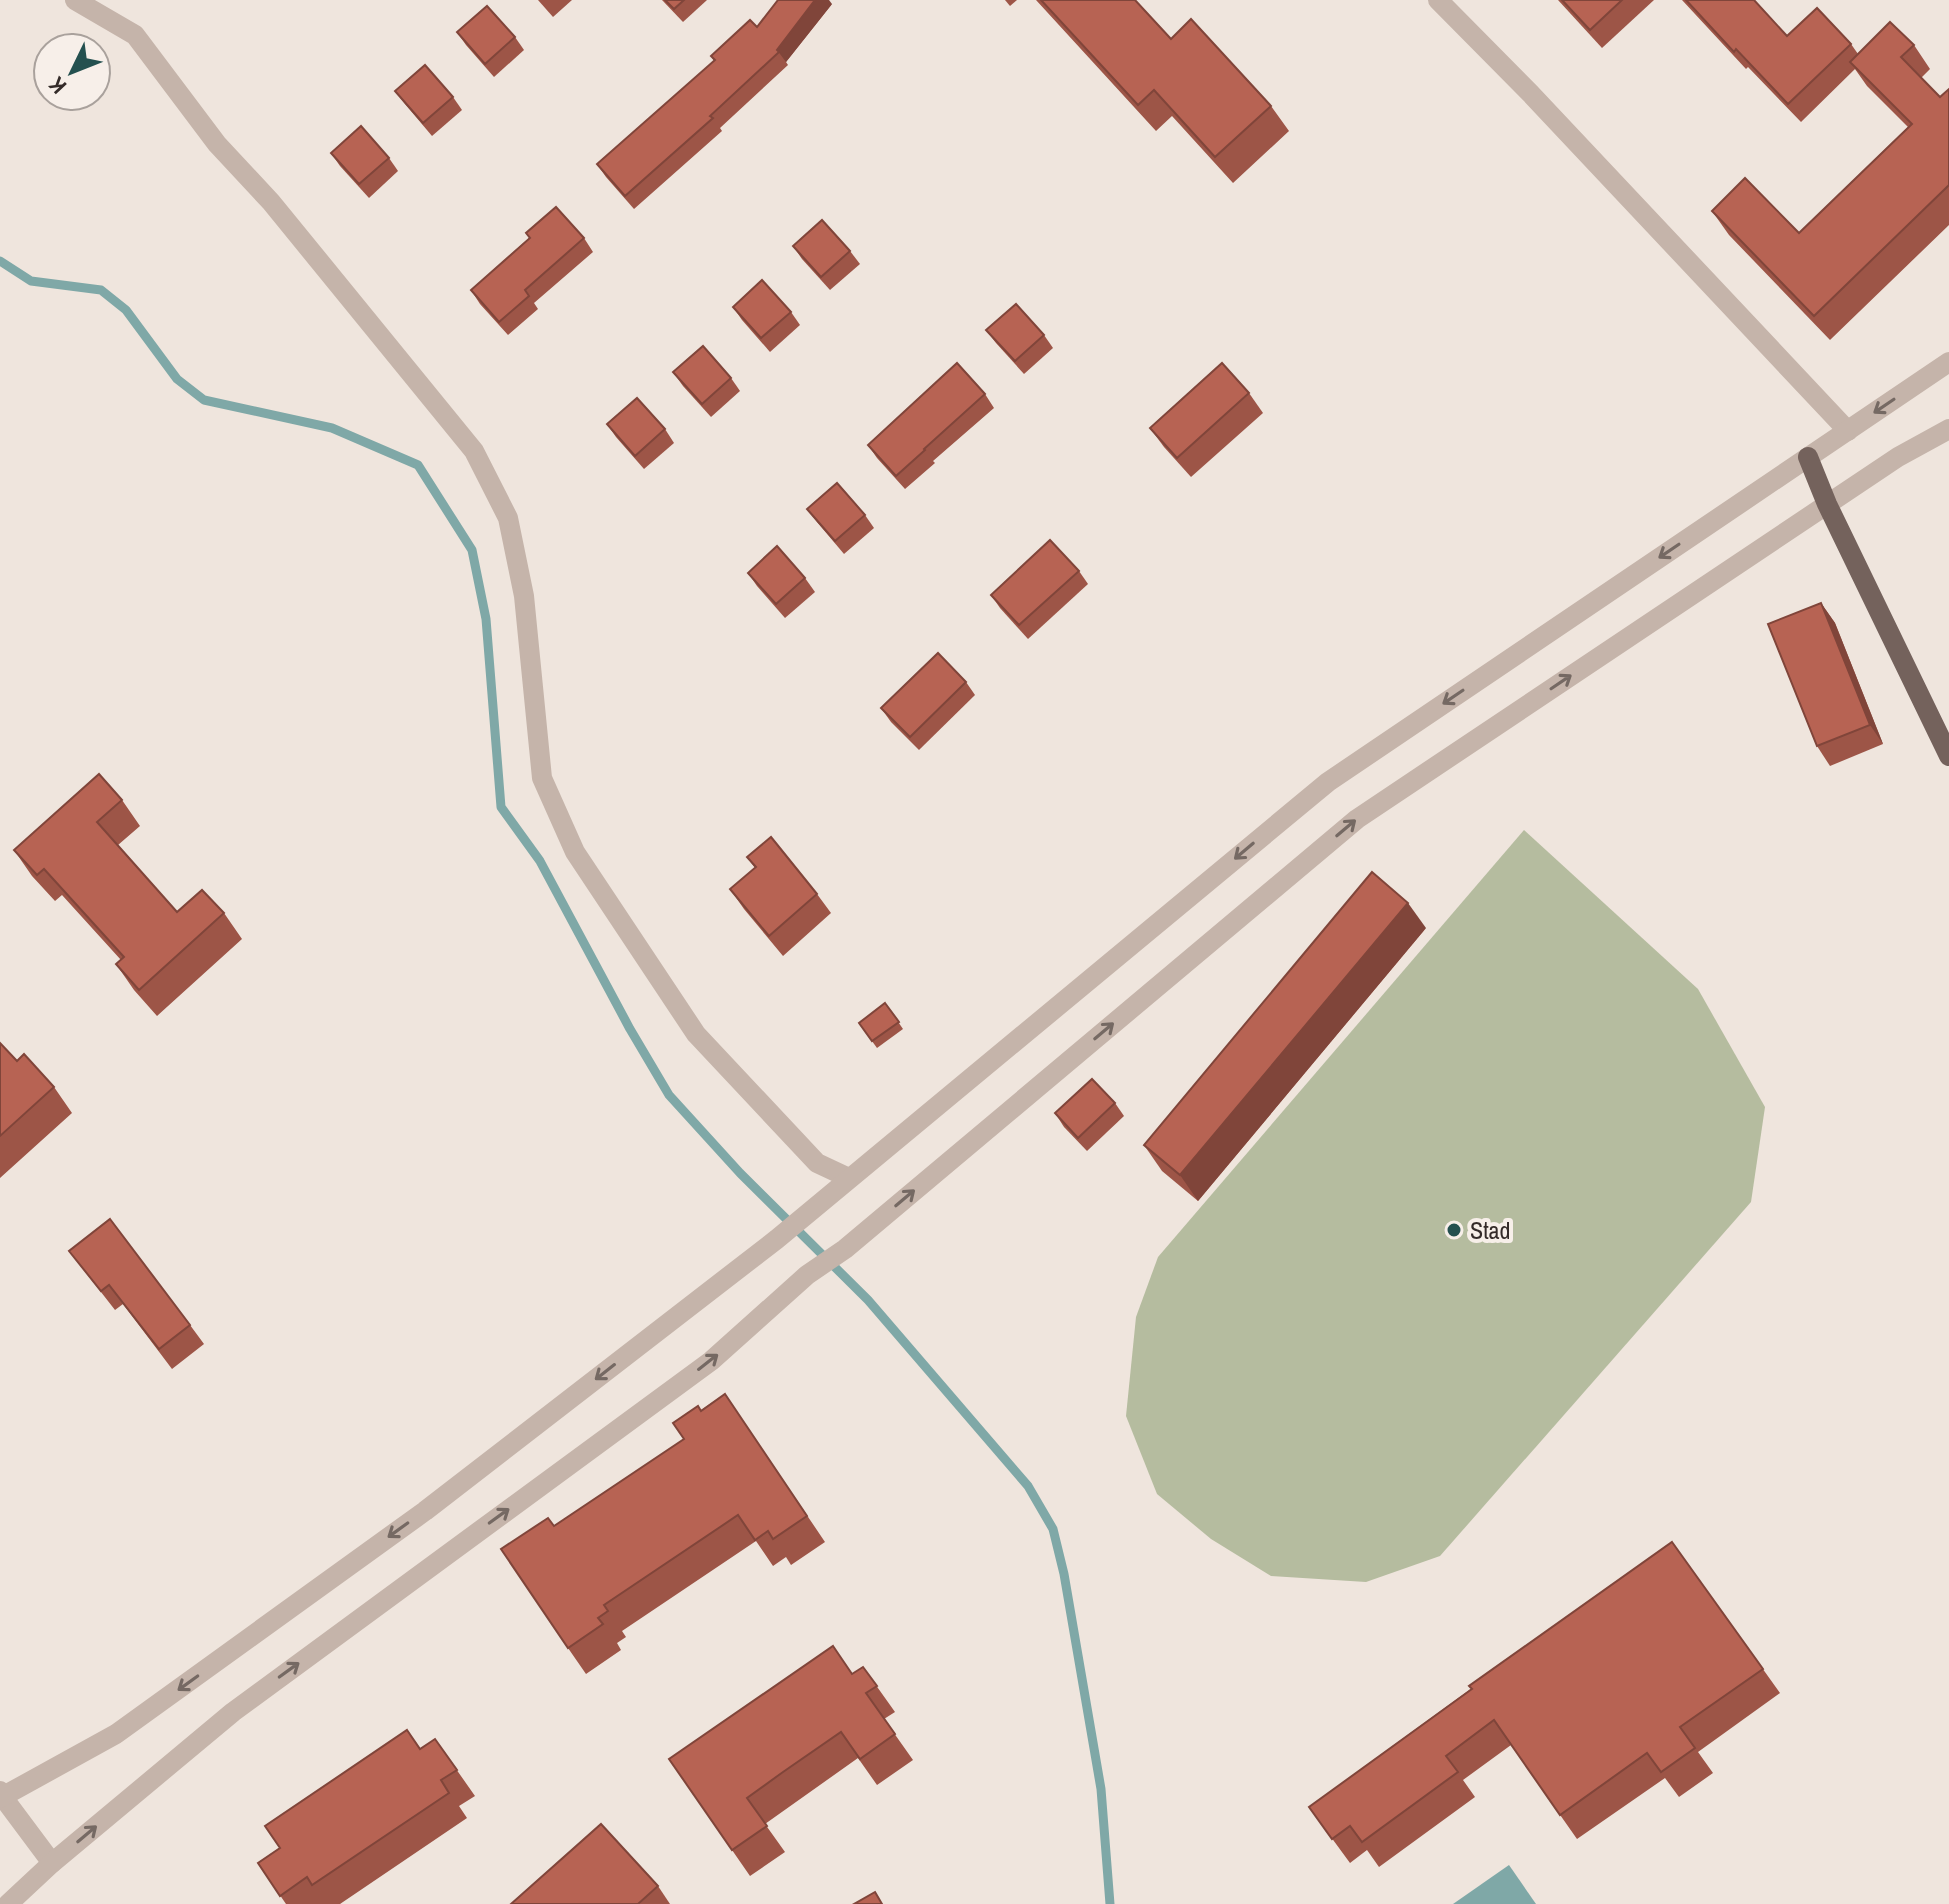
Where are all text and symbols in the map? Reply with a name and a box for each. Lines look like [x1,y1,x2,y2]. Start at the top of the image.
north arrow [32,32,112,112]
text: K [42,71,73,101]
one-way arrow [1874,398,1896,414]
one-way arrow [1658,543,1680,559]
one-way arrow [1550,674,1572,690]
one-way arrow [1443,689,1465,705]
one-way arrow [1335,819,1356,837]
one-way arrow [1234,842,1255,860]
one-way arrow [1093,1022,1114,1040]
one-way arrow [894,1189,915,1207]
place label: Stad [1470,1214,1511,1246]
marker: Stad [1445,1221,1463,1239]
one-way arrow [698,1354,719,1372]
one-way arrow [595,1364,616,1381]
one-way arrow [488,1508,509,1525]
one-way arrow [388,1522,410,1539]
one-way arrow [278,1662,300,1678]
one-way arrow [177,1674,199,1691]
one-way arrow [77,1825,97,1843]

